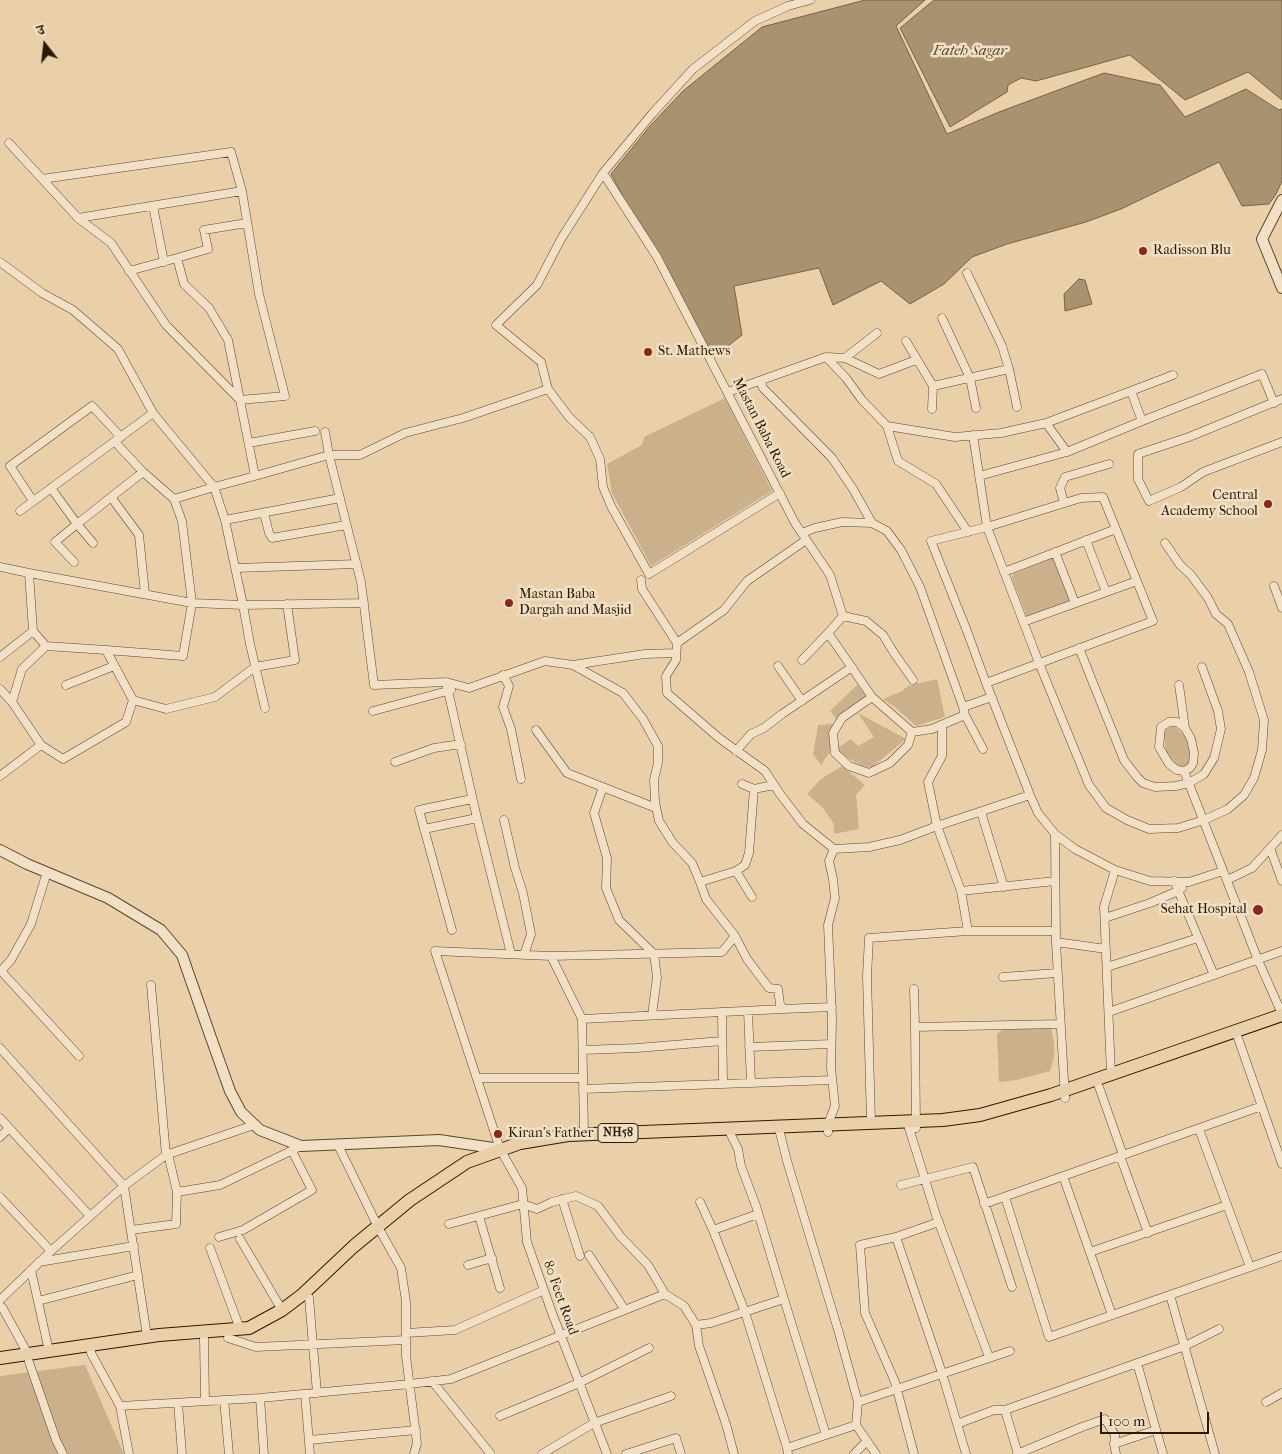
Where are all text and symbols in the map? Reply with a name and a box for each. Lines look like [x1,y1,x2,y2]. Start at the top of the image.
north arrow [20,20,70,70]
text: उ [35,21,46,39]
water label: Fateh Sagar [933,42,1007,60]
place label: Radisson Blu [1153,243,1231,259]
marker: Radisson Blu [1137,245,1149,257]
place label: St. Mathews [658,344,730,360]
marker: St. Mathews [642,346,654,358]
street label: Mastan Baba Road [728,375,794,481]
place label: Central Academy School [1161,488,1258,520]
marker: Central Academy School [1262,498,1274,510]
place label: Mastan Baba Dargah and Masjid [519,587,632,620]
marker: Mastan Baba Dargah and Masjid [503,597,515,609]
place label: Sehat Hospital [1160,902,1247,918]
marker: Sehat Hospital [1251,903,1265,917]
road number: NH58 [598,1124,638,1142]
place label: Kiran's Father [508,1126,593,1142]
marker: Kiran's Father [492,1128,504,1140]
street label: 80 Feet Road [539,1258,581,1338]
scale bar [1102,1402,1211,1434]
text: 100 m [1108,1412,1146,1430]

